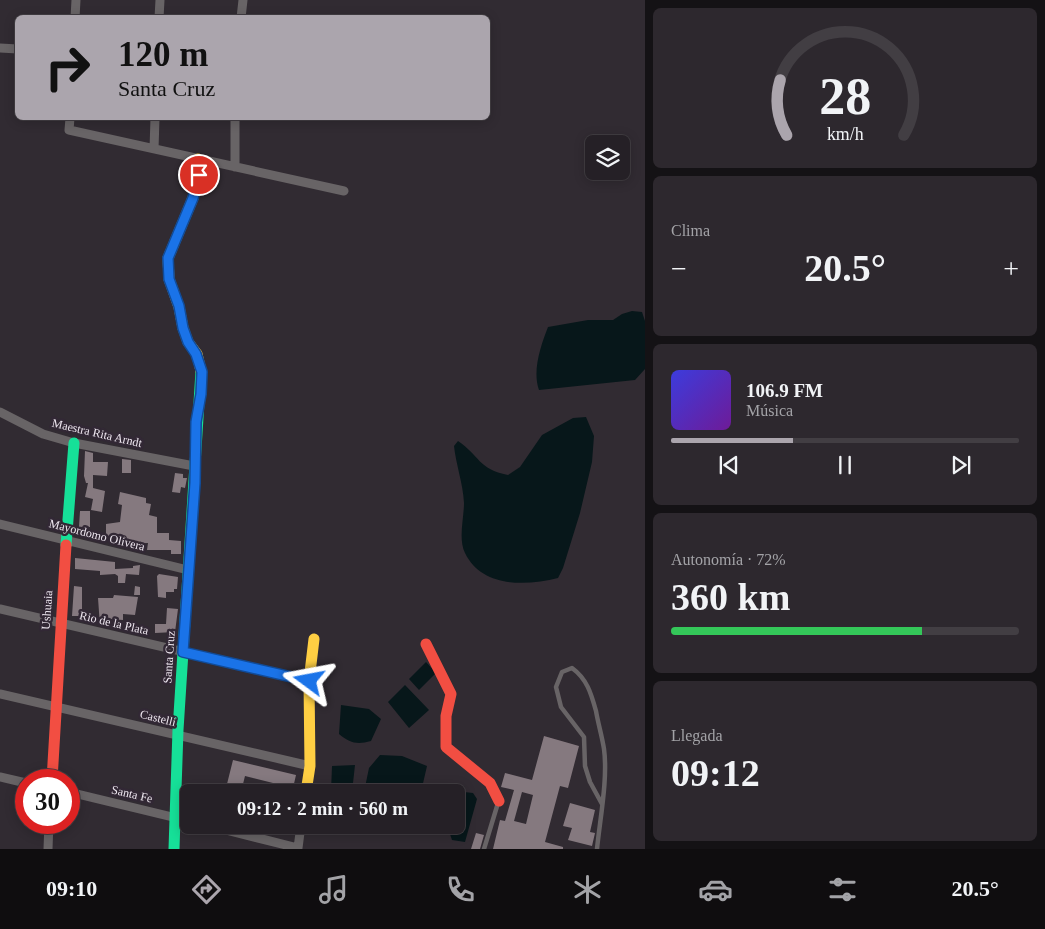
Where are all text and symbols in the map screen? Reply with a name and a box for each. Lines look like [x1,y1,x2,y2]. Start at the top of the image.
icon: right [35,35,100,100]
text: 120 m [118,35,208,74]
text: 28 [819,68,871,125]
text: Santa Cruz [118,76,215,101]
text: km/h [827,124,863,144]
map controls [585,135,630,180]
button: layers [585,135,630,180]
pin [178,154,220,196]
icon: arrive [185,161,213,189]
text: Clima [671,222,710,239]
text: 20.5° [804,247,886,289]
text: − [671,253,687,284]
text: + [1003,253,1019,284]
text: 106.9 FM [746,380,823,401]
text: Música [746,402,793,419]
street label: Maestra Rita Arndt [51,416,144,450]
icon: previous [715,451,743,479]
icon: pause [831,451,859,479]
icon: next [947,451,975,479]
street label: Mayordomo Olivera [48,516,147,554]
text: Autonomía · 72% [671,551,786,568]
text: 360 km [671,576,790,618]
street label: Ushuaia [39,589,55,630]
street label: Rio de la Plata [78,608,150,638]
street label: Santa Cruz [160,630,178,684]
position arrow [282,654,334,706]
street label: Castelli [139,707,178,729]
text: Llegada [671,727,723,744]
text: 09:12 [671,752,760,794]
speed limit sign: 30 [15,769,80,834]
street label: Santa Fe [110,782,154,806]
text: 09:12 · 2 min · 560 m [237,798,408,819]
icon: directions [189,872,224,907]
icon: music [316,872,351,907]
icon: phone [443,872,478,907]
icon: climate [570,872,605,907]
icon: car [698,872,733,907]
icon: filters [825,872,860,907]
text: 09:10 [46,876,97,901]
text: 20.5° [952,876,999,901]

